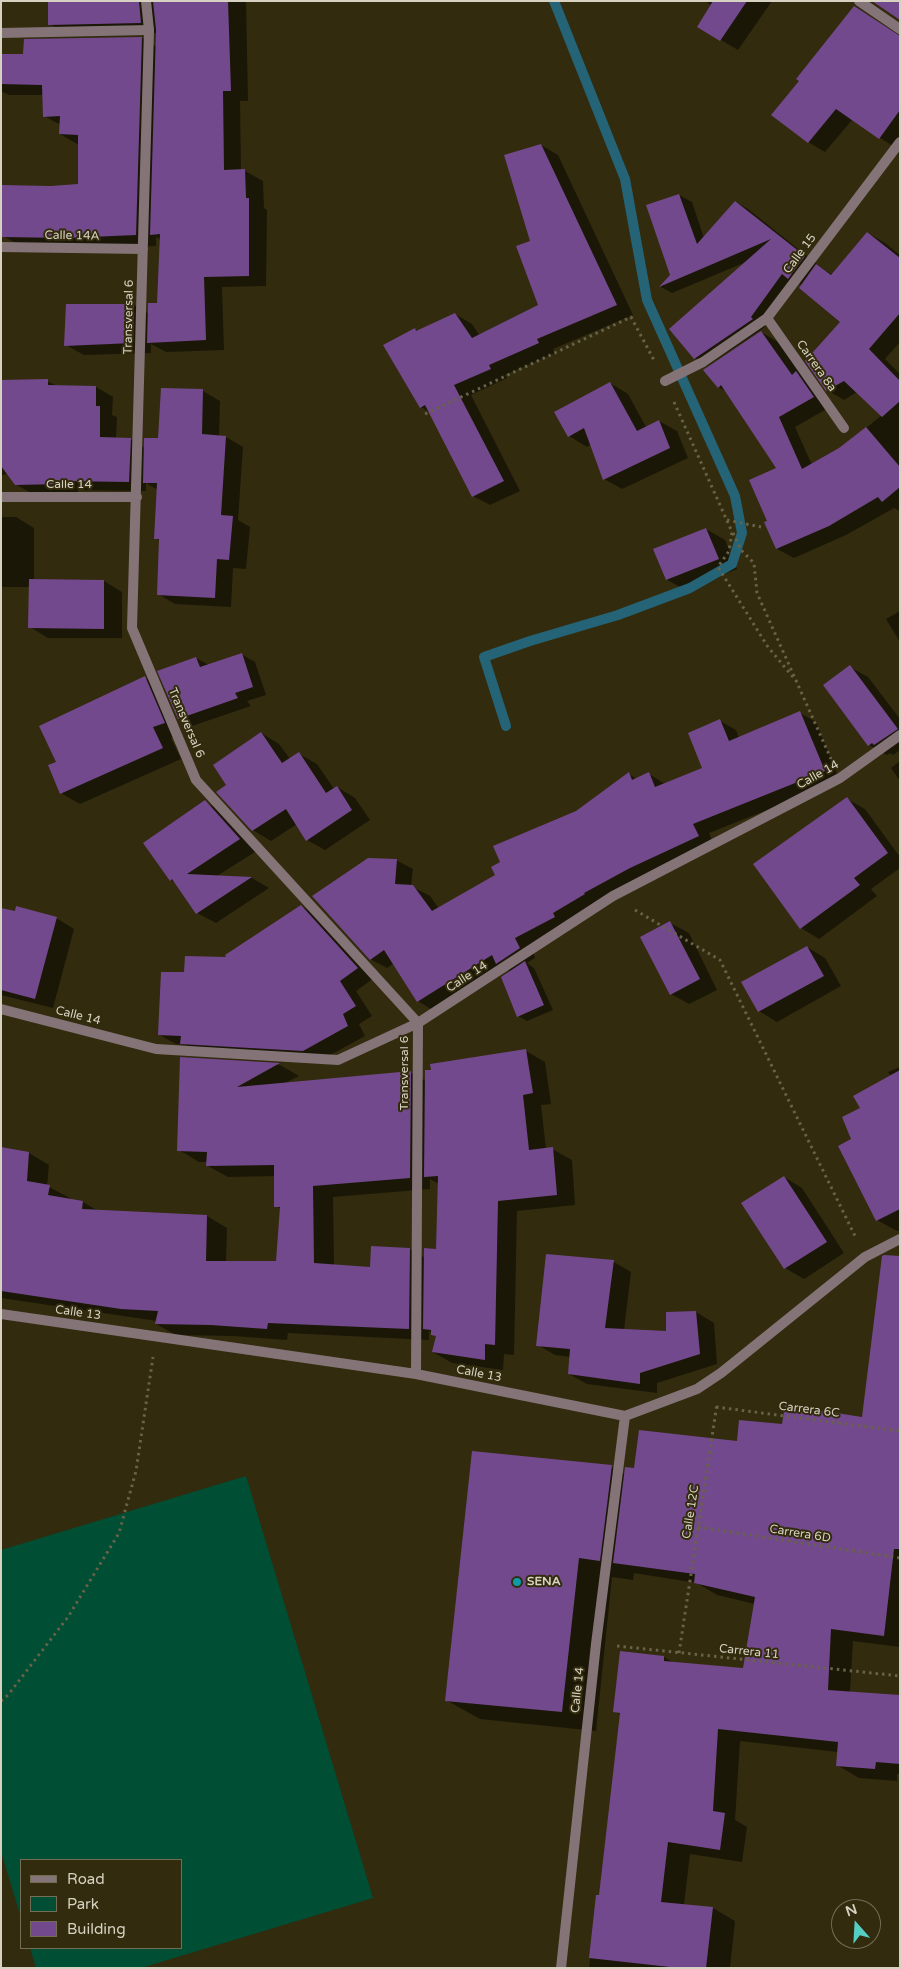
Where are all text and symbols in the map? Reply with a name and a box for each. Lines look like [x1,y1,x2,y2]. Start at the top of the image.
street label: Calle 14A [44,228,100,244]
street label: Calle 15 [780,231,820,277]
street label: Transversal 6 [121,280,137,354]
street label: Carrera 8a [793,337,839,395]
street label: Calle 14 [46,478,92,492]
street label: Transversal 6 [165,686,207,760]
street label: Calle 14 [794,758,842,792]
street label: Calle 14 [444,958,490,996]
street label: Calle 14 [54,1003,102,1029]
street label: Transversal 6 [398,1036,412,1110]
street label: Calle 13 [54,1303,102,1323]
street label: Calle 13 [455,1363,503,1385]
street label: Carrera 6C [778,1399,840,1421]
street label: Calle 12C [680,1484,702,1540]
street label: Carrera 6D [768,1522,832,1546]
place label: SENA [527,1575,561,1589]
marker: SENA [511,1576,523,1588]
street label: Carrera 11 [718,1642,780,1662]
street label: Calle 14 [568,1666,588,1714]
legend [20,1859,182,1949]
text: Road [67,1870,105,1888]
text: Park [67,1895,99,1913]
north arrow [831,1899,881,1949]
text: N [843,1900,859,1920]
text: Building [67,1920,126,1938]

